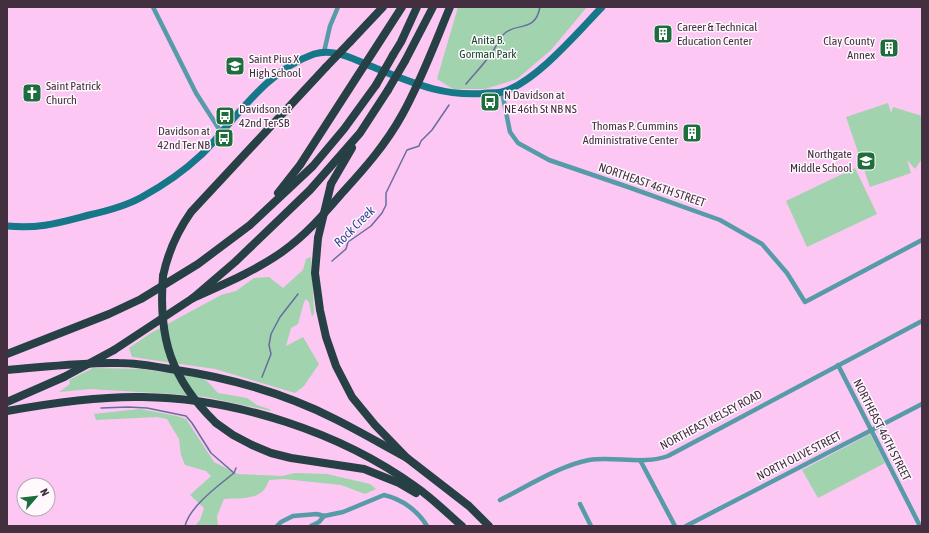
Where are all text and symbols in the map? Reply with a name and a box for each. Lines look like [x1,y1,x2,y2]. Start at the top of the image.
place label: Career & Technical Education Center [677,20,758,48]
building icon: Career & Technical Education Center [652,23,674,45]
park label: Anita B. Gorman Park [459,33,517,61]
place label: Clay County Annex [823,34,875,62]
building icon: Clay County Annex [878,37,900,59]
place label: Saint Pius X High School [249,52,302,80]
school or university icon: Saint Pius X High School [224,55,246,77]
place label: Saint Patrick Church [46,79,102,107]
church icon: Saint Patrick Church [21,82,43,104]
place label: N Davidson at NE 46th St NB NS [504,88,577,116]
bus stop icon: N Davidson at NE 46th St NB NS [479,91,501,113]
place label: Davidson at 42nd Ter SB [239,102,292,130]
bus stop icon: Davidson at 42nd Ter SB [214,105,236,127]
place label: Thomas P. Cummins Administrative Center [583,119,678,147]
building icon: Thomas P. Cummins Administrative Center [681,122,703,144]
place label: Davidson at 42nd Ter NB [158,124,211,152]
bus stop icon: Davidson at 42nd Ter NB [213,127,235,149]
place label: Northgate Middle School [790,147,853,175]
school or university icon: Northgate Middle School [855,150,877,172]
street label: NORTHEAST 46TH STREET [597,160,708,210]
water label: Rock Creek [331,203,378,250]
street label: NORTHEAST 46TH STREET [850,377,914,484]
street label: NORTHEAST KELSEY ROAD [658,387,765,453]
street label: NORTH OLIVE STREET [754,428,844,483]
north arrow [16,477,56,517]
text: N [38,487,52,498]

